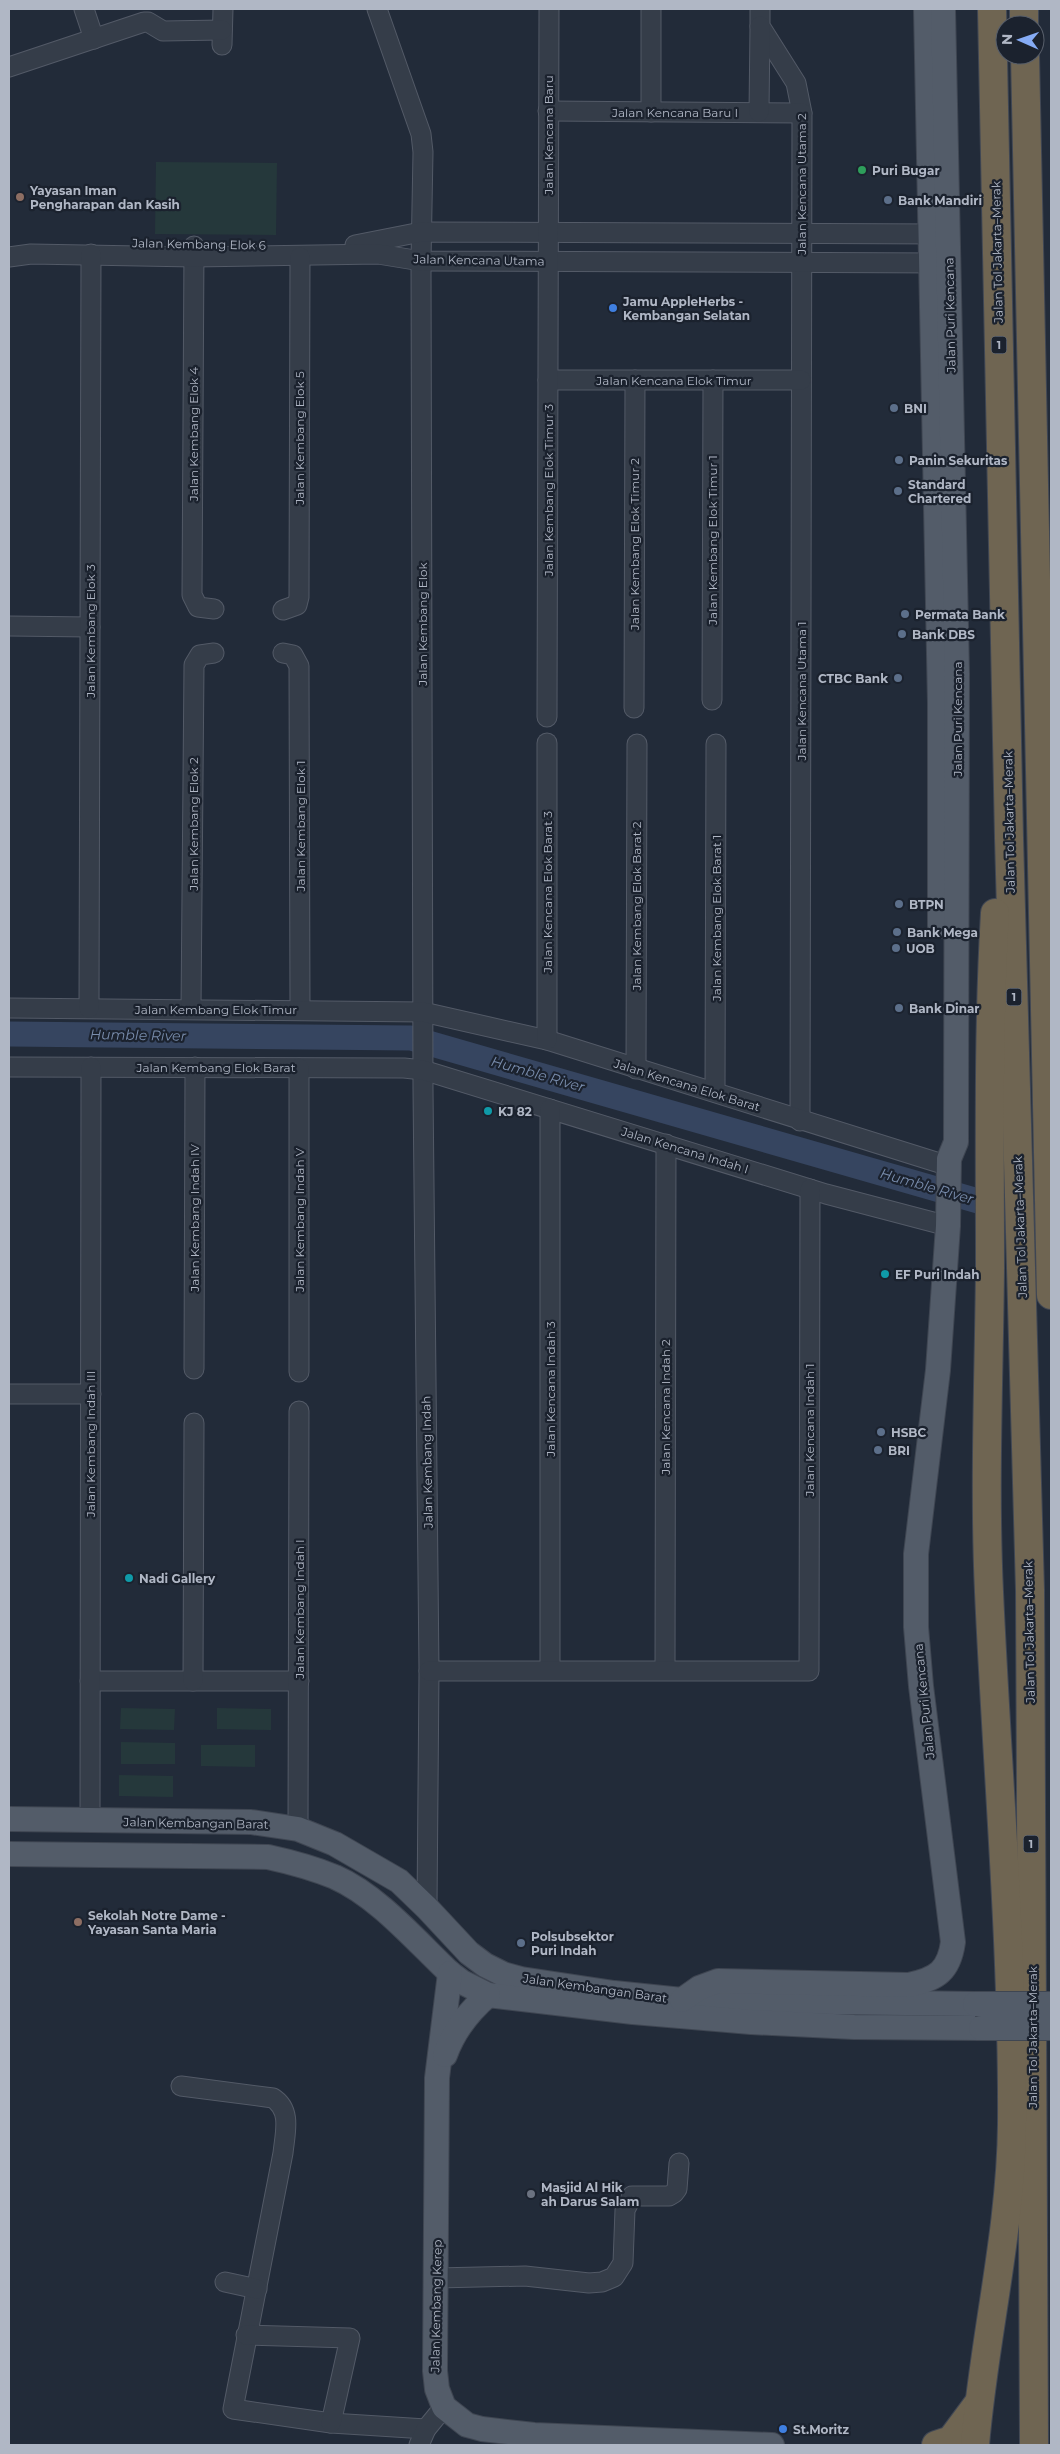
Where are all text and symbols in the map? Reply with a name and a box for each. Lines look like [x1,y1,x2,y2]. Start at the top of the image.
north arrow [995,15,1045,65]
text: N [998,34,1016,46]
street label: Jalan Kencana Baru [541,75,556,196]
street label: Jalan Kencana Baru I [611,105,738,120]
street label: Jalan Kencana Utama 2 [794,113,809,256]
place label: Puri Bugar [872,163,940,178]
marker: Puri Bugar [856,164,868,176]
street label: Jalan Tol Jakarta–Merak [988,180,1006,324]
place label: Yayasan Iman Pengharapan dan Kasih [29,183,180,212]
marker: Yayasan Iman Pengharapan dan Kasih [14,191,26,203]
place label: Bank Mandiri [898,193,982,208]
marker: Bank Mandiri [882,194,894,206]
street label: Jalan Kembang Elok 6 [131,235,266,253]
street label: Jalan Kencana Utama [412,251,545,269]
street label: Jalan Puri Kencana [941,257,959,374]
place label: Jamu AppleHerbs - Kembangan Selatan [622,294,750,323]
marker: Jamu AppleHerbs - Kembangan Selatan [607,302,619,314]
road number: 1 [992,336,1006,354]
street label: Jalan Kembang Elok 4 [186,367,201,502]
street label: Jalan Kembang Elok 5 [292,371,307,506]
street label: Jalan Kencana Elok Timur [595,373,752,388]
place label: BNI [904,401,927,416]
marker: BNI [888,402,900,414]
street label: Jalan Kembang Elok Timur 3 [541,404,556,577]
place label: Panin Sekuritas [909,453,1008,468]
marker: Panin Sekuritas [893,454,905,466]
street label: Jalan Kembang Elok Timur 1 [705,455,720,626]
street label: Jalan Kembang Elok Timur 2 [627,458,642,631]
place label: Standard Chartered [908,477,971,506]
marker: Standard Chartered [892,485,904,497]
street label: Jalan Kembang Elok [415,561,430,687]
street label: Jalan Kembang Elok 3 [83,564,98,699]
place label: Permata Bank [915,607,1005,622]
marker: Permata Bank [899,608,911,620]
street label: Jalan Kencana Utama 1 [794,622,809,761]
place label: Bank DBS [912,627,975,642]
marker: Bank DBS [896,628,908,640]
street label: Jalan Puri Kencana [950,661,965,778]
place label: CTBC Bank [818,671,888,686]
marker: CTBC Bank [892,672,904,684]
street label: Jalan Tol Jakarta–Merak [1000,750,1018,894]
street label: Jalan Kembang Elok 2 [186,757,201,892]
street label: Jalan Kembang Elok 1 [293,761,308,892]
street label: Jalan Kencana Elok Barat 3 [540,811,555,974]
street label: Jalan Kembang Elok Barat 2 [629,821,644,992]
street label: Jalan Kembang Elok Barat 1 [709,835,724,1002]
place label: BTPN [909,897,944,912]
marker: BTPN [893,898,905,910]
place label: Bank Mega [907,925,978,940]
marker: Bank Mega [891,926,903,938]
place label: UOB [906,941,935,956]
marker: UOB [890,942,902,954]
road number: 1 [1006,989,1022,1006]
place label: Bank Dinar [909,1001,980,1016]
street label: Jalan Kembang Elok Timur [134,1002,297,1017]
marker: Bank Dinar [893,1002,905,1014]
water label: Humble River [90,1025,187,1045]
water label: Humble River [489,1052,587,1096]
street label: Jalan Kencana Elok Barat [611,1055,762,1114]
street label: Jalan Kembang Elok Barat [135,1060,296,1075]
place label: KJ 82 [498,1104,532,1119]
marker: KJ 82 [482,1105,494,1117]
street label: Jalan Kencana Indah I [619,1123,750,1177]
street label: Jalan Kembang Indah IV [187,1144,202,1293]
street label: Jalan Kembang Indah V [292,1147,307,1293]
street label: Jalan Tol Jakarta–Merak [1010,1155,1030,1299]
water label: Humble River [878,1164,976,1208]
place label: EF Puri Indah [895,1267,980,1282]
marker: EF Puri Indah [879,1268,891,1280]
street label: Jalan Kencana Indah 3 [543,1321,558,1458]
street label: Jalan Kencana Indah 2 [658,1339,673,1476]
street label: Jalan Kencana Indah 1 [802,1364,817,1497]
street label: Jalan Kembang Indah III [83,1371,98,1518]
street label: Jalan Kembang Indah [418,1396,436,1529]
place label: HSBC [891,1425,927,1440]
marker: HSBC [875,1426,887,1438]
place label: BRI [888,1443,910,1458]
marker: BRI [872,1444,884,1456]
street label: Jalan Kembang Indah I [292,1539,307,1680]
street label: Jalan Tol Jakarta–Merak [1020,1560,1038,1704]
place label: Nadi Gallery [139,1571,216,1586]
marker: Nadi Gallery [123,1572,135,1584]
street label: Jalan Puri Kencana [911,1643,938,1760]
street label: Jalan Kembangan Barat [122,1814,269,1832]
road number: 1 [1024,1836,1038,1852]
place label: Sekolah Notre Dame - Yayasan Santa Maria [87,1908,226,1937]
marker: Sekolah Notre Dame - Yayasan Santa Maria [72,1916,84,1928]
place label: Polsubsektor Puri Indah [531,1929,614,1958]
marker: Polsubsektor Puri Indah [515,1937,527,1949]
street label: Jalan Tol Jakarta–Merak [1025,1965,1040,2109]
street label: Jalan Kembangan Barat [521,1970,668,2006]
place label: Masjid Al Hik ah Darus Salam [541,2180,639,2209]
marker: Masjid Al Hik ah Darus Salam [525,2188,537,2200]
street label: Jalan Kembang Kerep [427,2239,445,2374]
place label: St.Moritz [793,2422,849,2437]
marker: St.Moritz [777,2423,789,2435]

